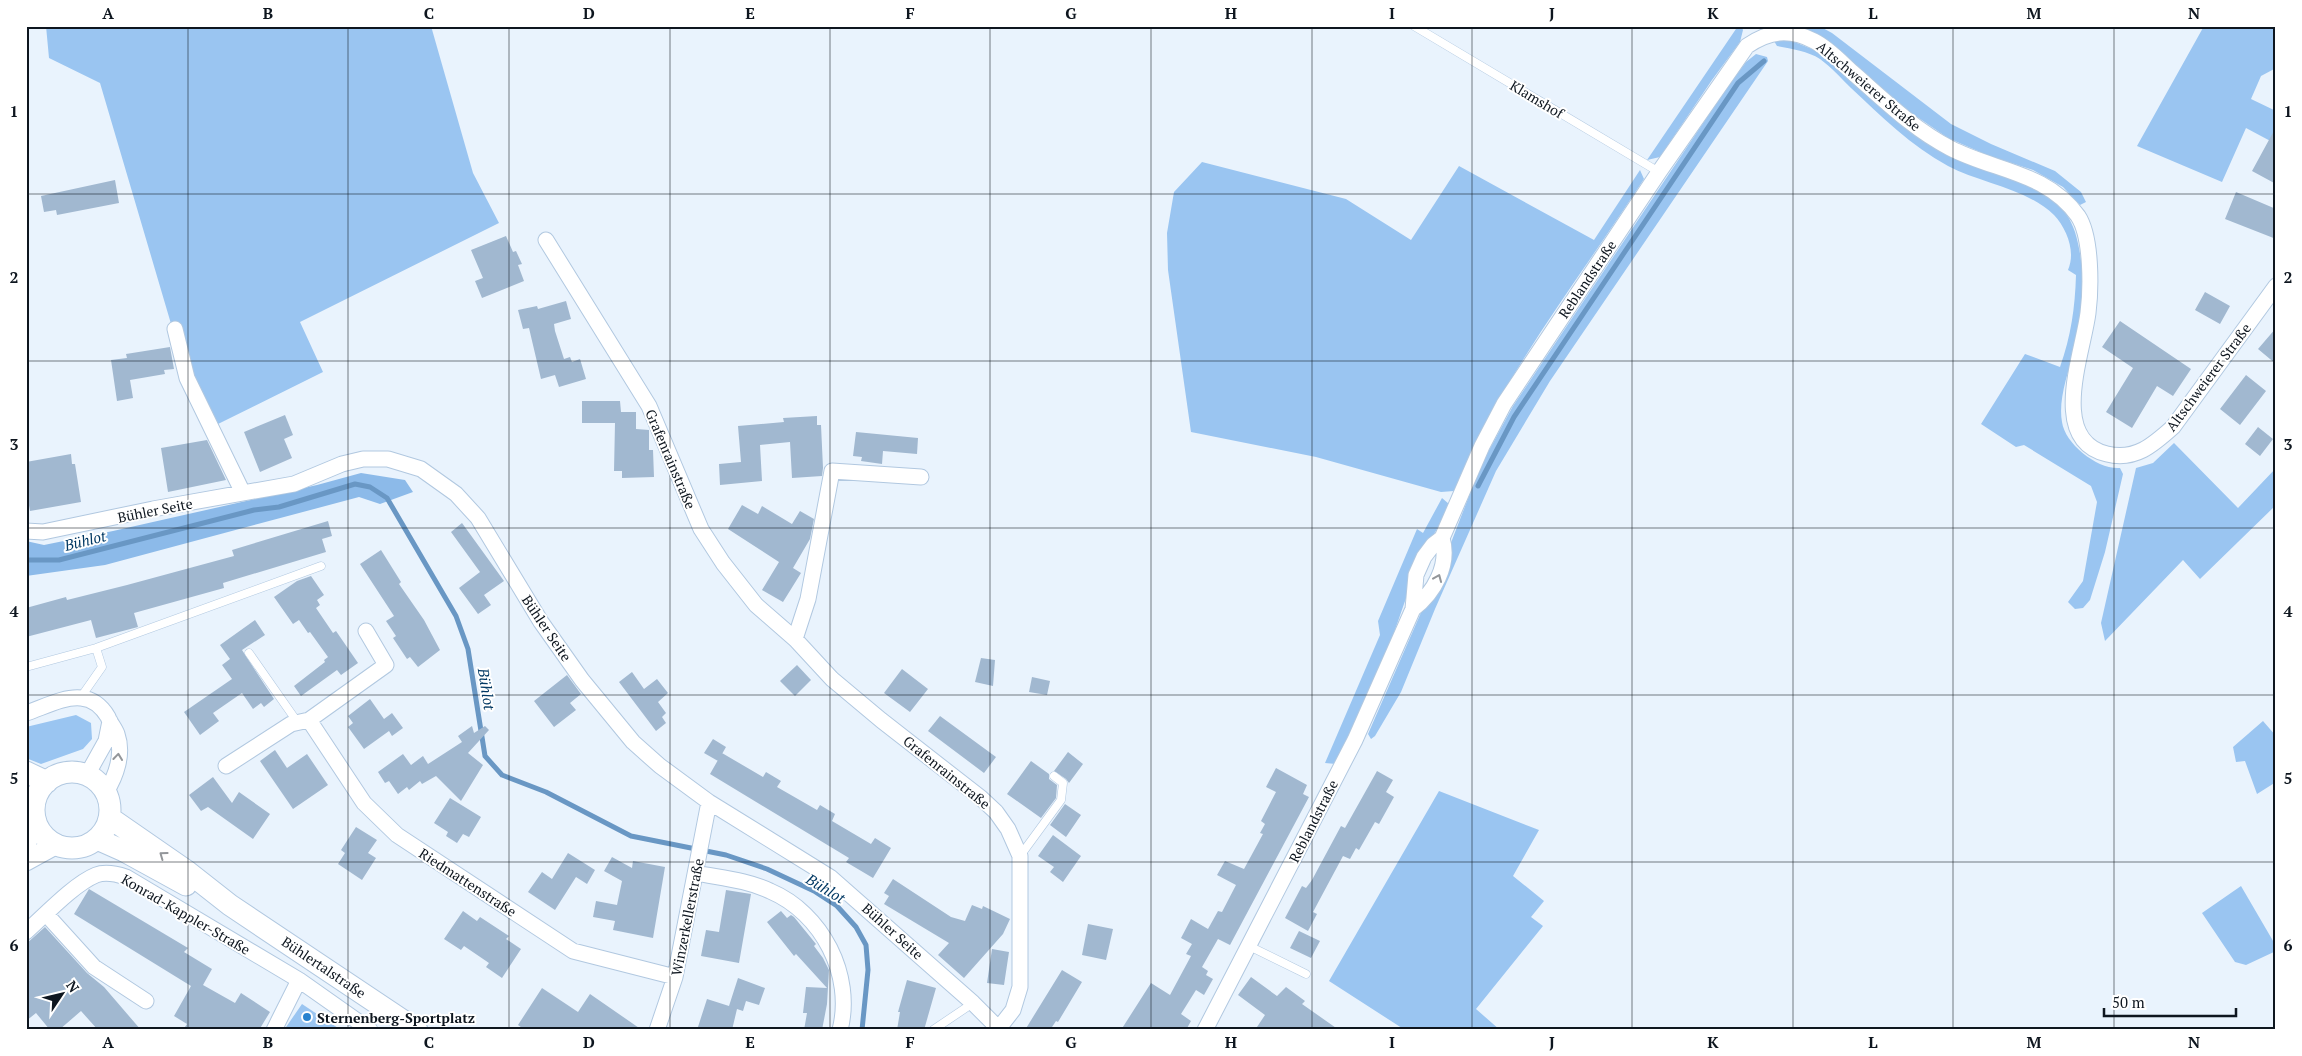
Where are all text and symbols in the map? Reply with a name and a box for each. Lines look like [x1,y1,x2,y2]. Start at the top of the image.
text: A [102,2,114,24]
text: B [263,2,273,24]
text: C [424,2,434,24]
text: D [583,2,595,24]
text: E [745,2,755,24]
text: F [905,2,915,24]
text: G [1065,2,1077,24]
text: H [1225,2,1237,24]
text: I [1389,2,1395,24]
text: J [1549,2,1555,24]
text: K [1707,2,1719,24]
text: L [1868,2,1878,24]
text: M [2027,2,2042,24]
text: N [2188,2,2200,24]
street label: Altschweierer Straße [1813,37,1925,135]
street label: Klamshof [1507,76,1568,123]
text: 1 [9,100,19,122]
text: 1 [2283,100,2293,122]
street label: Reblandstraße [1554,236,1620,322]
text: 2 [9,266,19,288]
text: 2 [2283,266,2293,288]
street label: Altschweierer Straße [2161,319,2255,435]
street label: Grafenrainstraße [641,406,701,512]
text: 3 [9,433,19,455]
text: 3 [2283,433,2293,455]
street label: Bühler Seite [116,493,194,527]
water label: Bühlot [61,525,109,555]
one-way arrow [1431,574,1442,583]
street label: Bühler Seite [518,591,576,665]
text: 4 [9,600,19,622]
text: 4 [2283,600,2293,622]
water label: Bühlot [474,666,500,712]
street label: Grafenrainstraße [900,731,994,813]
one-way arrow [112,753,123,761]
text: 5 [9,767,19,789]
text: 5 [2283,767,2293,789]
street label: Reblandstraße [1284,776,1342,866]
street label: Riedmattenstraße [416,843,520,921]
one-way arrow [159,852,169,861]
street label: Winzerkellerstraße [666,857,708,977]
water label: Bühlot [802,868,850,908]
street label: Konrad-Kappler-Straße [118,869,254,959]
street label: Bühler Seite [858,899,928,963]
street label: Bühlertalstraße [278,932,370,1002]
text: 6 [9,934,19,956]
text: 6 [2283,934,2293,956]
north arrow [38,968,88,1018]
text: N [62,976,84,996]
scale bar [2104,986,2237,1018]
text: 50 m [2112,992,2145,1012]
place label: Sternenberg-Sportplatz [317,1008,475,1027]
marker: Sternenberg-Sportplatz [301,1011,313,1023]
text: A [102,1031,114,1053]
text: B [263,1031,273,1053]
text: C [424,1031,434,1053]
text: D [583,1031,595,1053]
text: E [745,1031,755,1053]
text: F [905,1031,915,1053]
text: G [1065,1031,1077,1053]
text: H [1225,1031,1237,1053]
text: I [1389,1031,1395,1053]
text: J [1549,1031,1555,1053]
text: K [1707,1031,1719,1053]
text: L [1868,1031,1878,1053]
text: M [2027,1031,2042,1053]
text: N [2188,1031,2200,1053]

